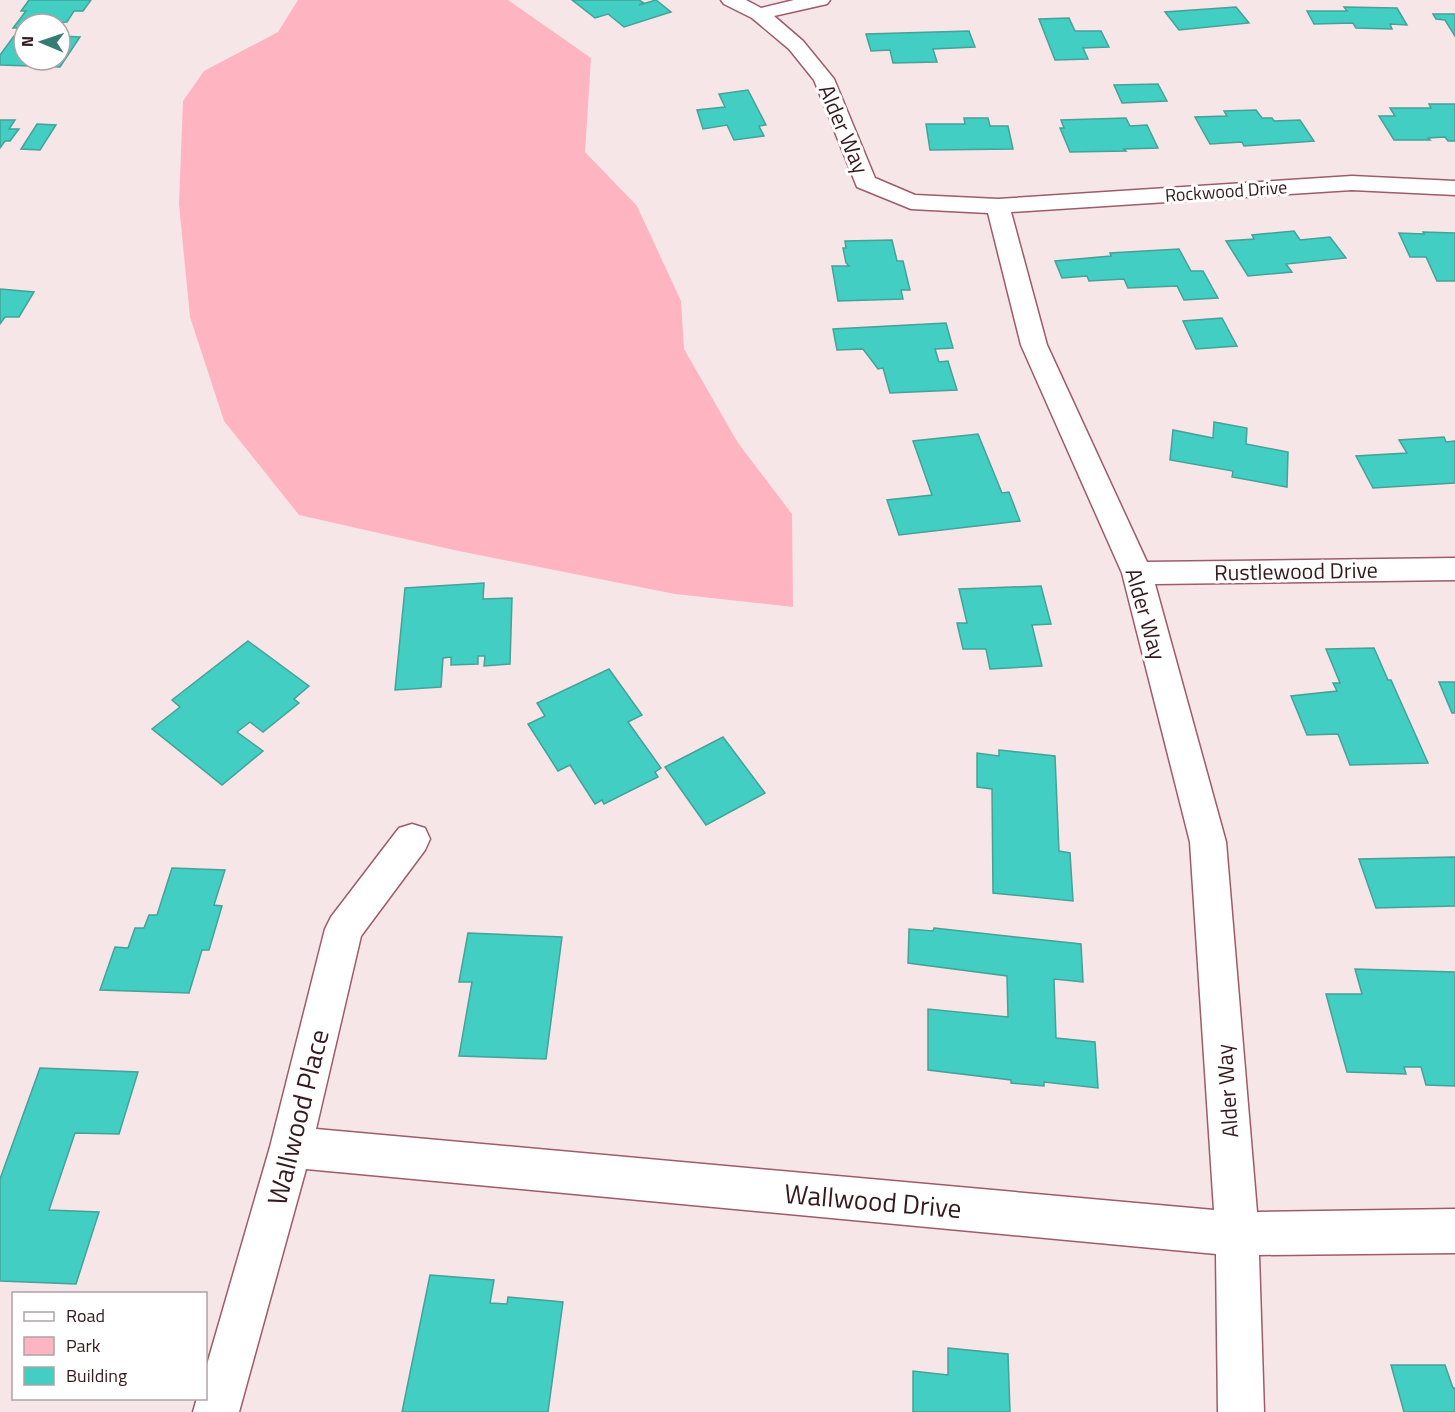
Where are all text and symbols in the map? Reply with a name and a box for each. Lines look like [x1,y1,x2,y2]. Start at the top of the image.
north arrow [12,12,72,72]
text: N [15,36,39,47]
street label: Alder Way [810,79,878,179]
street label: Rockwood Drive [1164,173,1288,209]
street label: Rustlewood Drive [1214,553,1378,589]
street label: Alder Way [1117,564,1175,664]
street label: Wallwood Place [255,1025,339,1209]
street label: Alder Way [1207,1043,1247,1139]
street label: Wallwood Drive [783,1172,963,1228]
legend [12,1292,207,1400]
text: Road [66,1302,105,1329]
text: Park [66,1332,101,1359]
text: Building [66,1362,127,1389]

